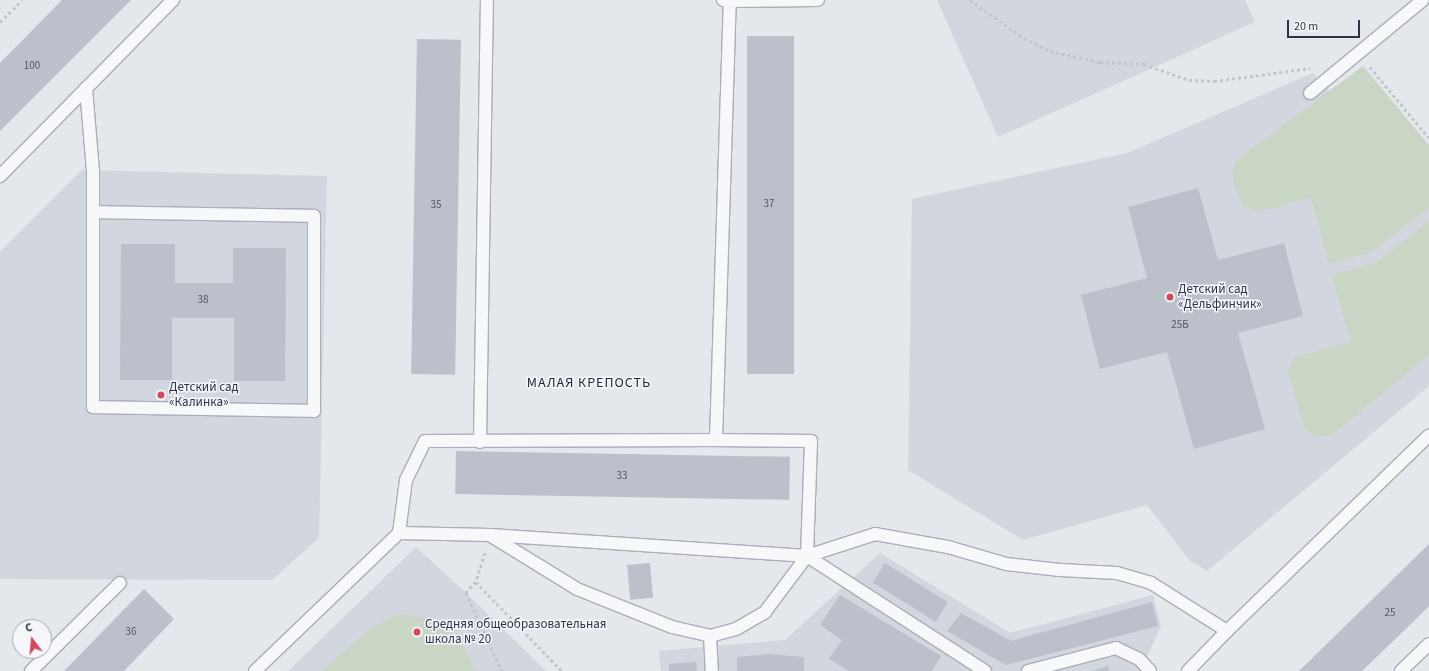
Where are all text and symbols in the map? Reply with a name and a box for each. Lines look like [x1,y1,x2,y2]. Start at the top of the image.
scale bar [1289,12,1362,38]
text: 20 m [1294,18,1318,35]
house number: 100 [24,59,40,73]
house number: 37 [764,197,774,211]
house number: 35 [431,198,441,212]
place label: Детский сад «Дельфинчик» [1178,282,1262,313]
marker: Детский сад «Дельфинчик» [1165,292,1175,302]
house number: 38 [198,293,208,307]
house number: 25Б [1171,318,1189,332]
district label: МАЛАЯ КРЕПОСТЬ [527,375,651,391]
place label: Детский сад «Калинка» [169,380,238,411]
marker: Детский сад «Калинка» [156,390,166,400]
house number: 33 [617,469,627,483]
house number: 25 [1385,606,1395,620]
place label: Средняя общеобразовательная школа № 20 [425,617,607,648]
north arrow [12,619,52,659]
text: С [24,620,34,636]
house number: 36 [126,625,136,639]
marker: Средняя общеобразовательная школа № 20 [412,627,422,637]

